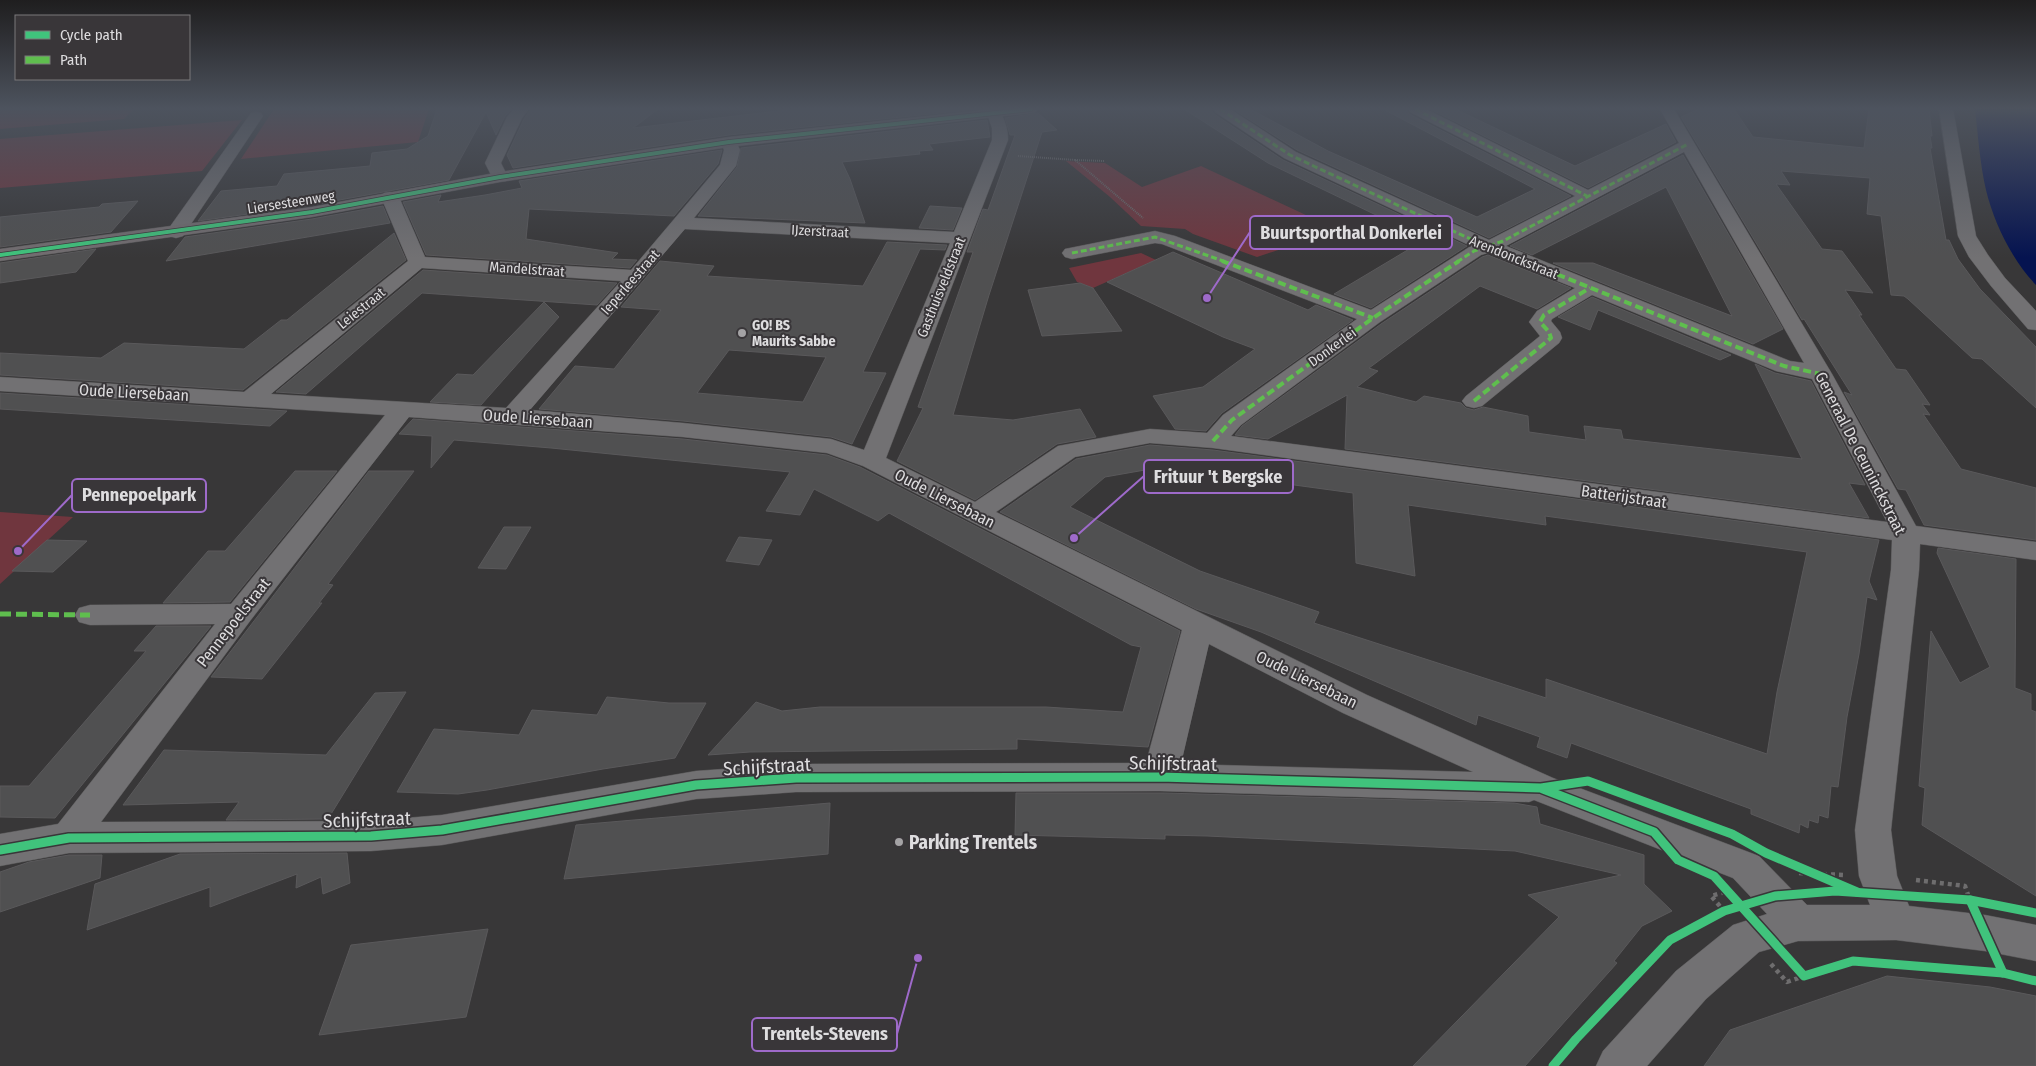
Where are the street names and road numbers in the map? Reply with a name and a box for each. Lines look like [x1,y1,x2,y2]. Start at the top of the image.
street label: Liersesteenweg [246,187,337,218]
street label: IJzerstraat [791,221,850,242]
street label: Arendonckstraat [1467,232,1561,283]
street label: Gasthuisveldstraat [914,234,970,340]
street label: Ieperleestraat [598,246,663,318]
street label: Mandelstraat [489,258,566,281]
street label: Leiestraat [334,284,389,333]
street label: Donkerlei [1305,324,1360,370]
street label: Generaal De Ceuninckstraat [1811,369,1910,538]
street label: Oude Liersebaan [78,380,189,405]
street label: Oude Liersebaan [482,405,594,432]
street label: Oude Liersebaan [891,465,998,532]
street label: Batterijstraat [1580,481,1669,512]
street label: Pennepoelstraat [193,573,274,671]
street label: Oude Liersebaan [1253,647,1360,712]
street label: Schijfstraat [1129,751,1218,776]
street label: Schijfstraat [722,753,812,780]
street label: Schijfstraat [323,806,412,833]

